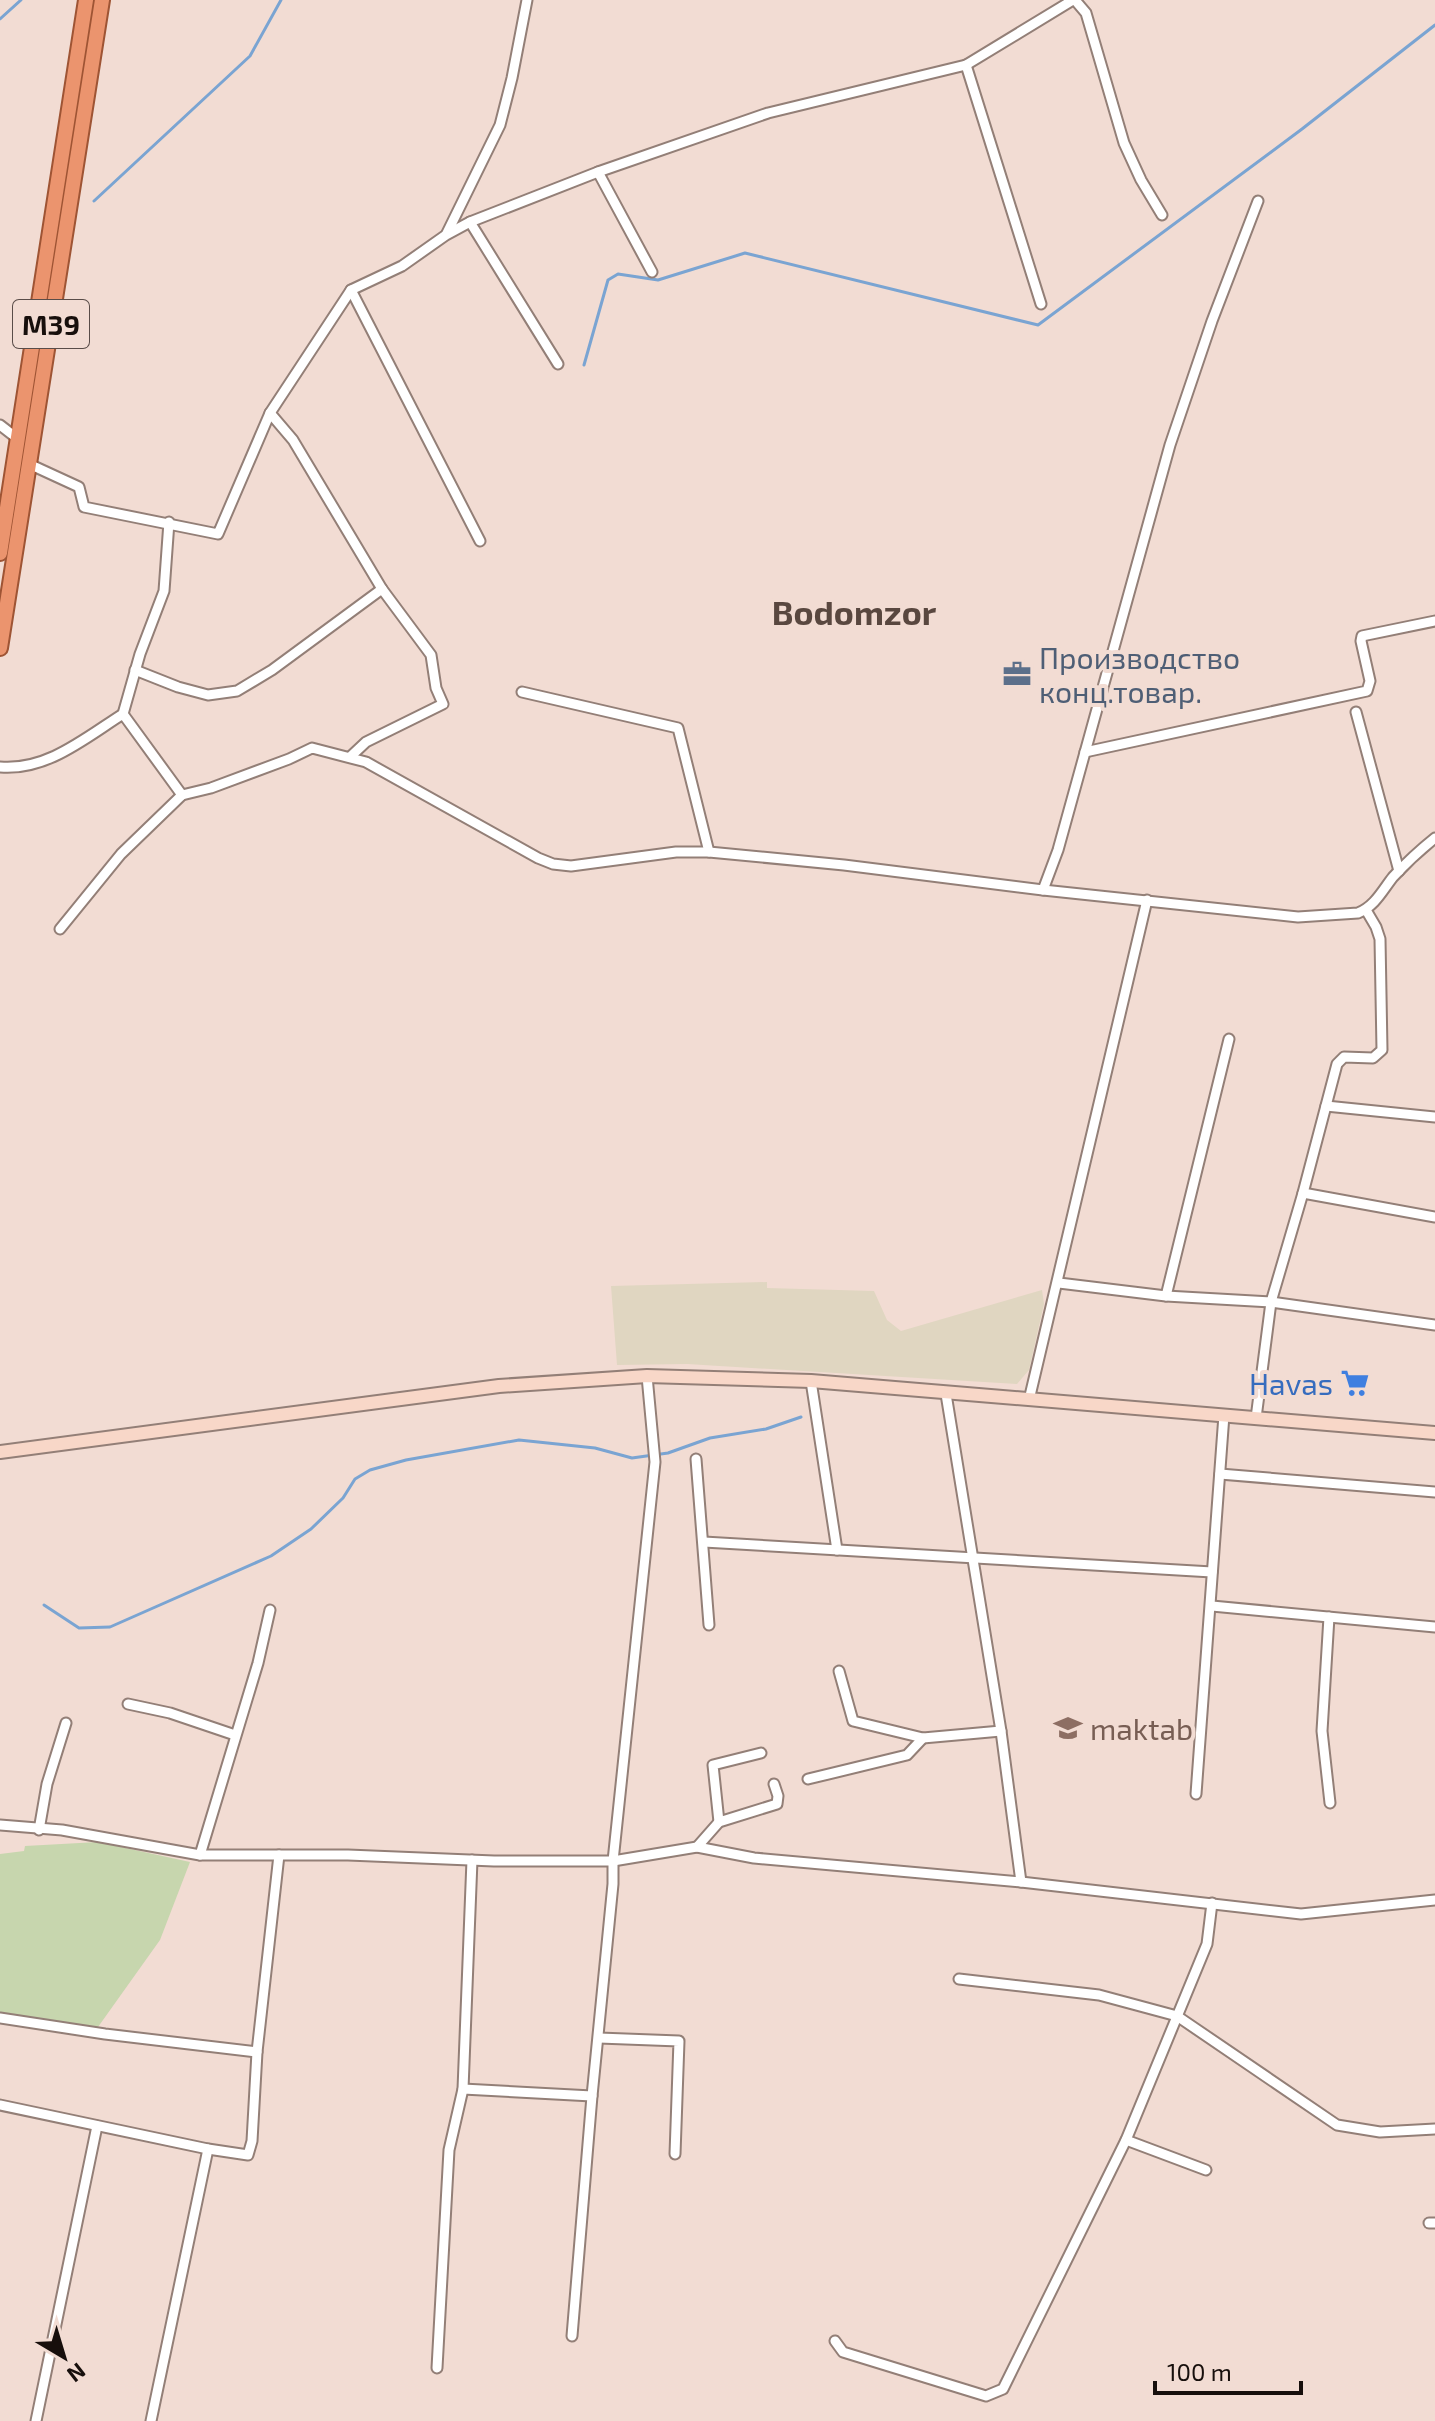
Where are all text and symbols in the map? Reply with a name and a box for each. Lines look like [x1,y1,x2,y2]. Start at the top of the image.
road number: M39 [13,300,89,348]
district label: Bodomzor [772,591,937,632]
place label: Производство конц.товар. [1039,639,1240,709]
office icon: Производство конц.товар. [1002,659,1032,689]
place label: Havas [1249,1365,1333,1401]
supermarket icon: Havas [1340,1368,1370,1398]
place label: maktab [1090,1710,1193,1746]
school or university icon: maktab [1053,1713,1083,1743]
north arrow [24,2317,104,2397]
scale bar [1155,2345,1301,2395]
text: 100 m [1167,2357,1232,2386]
text: N [63,2358,91,2389]

